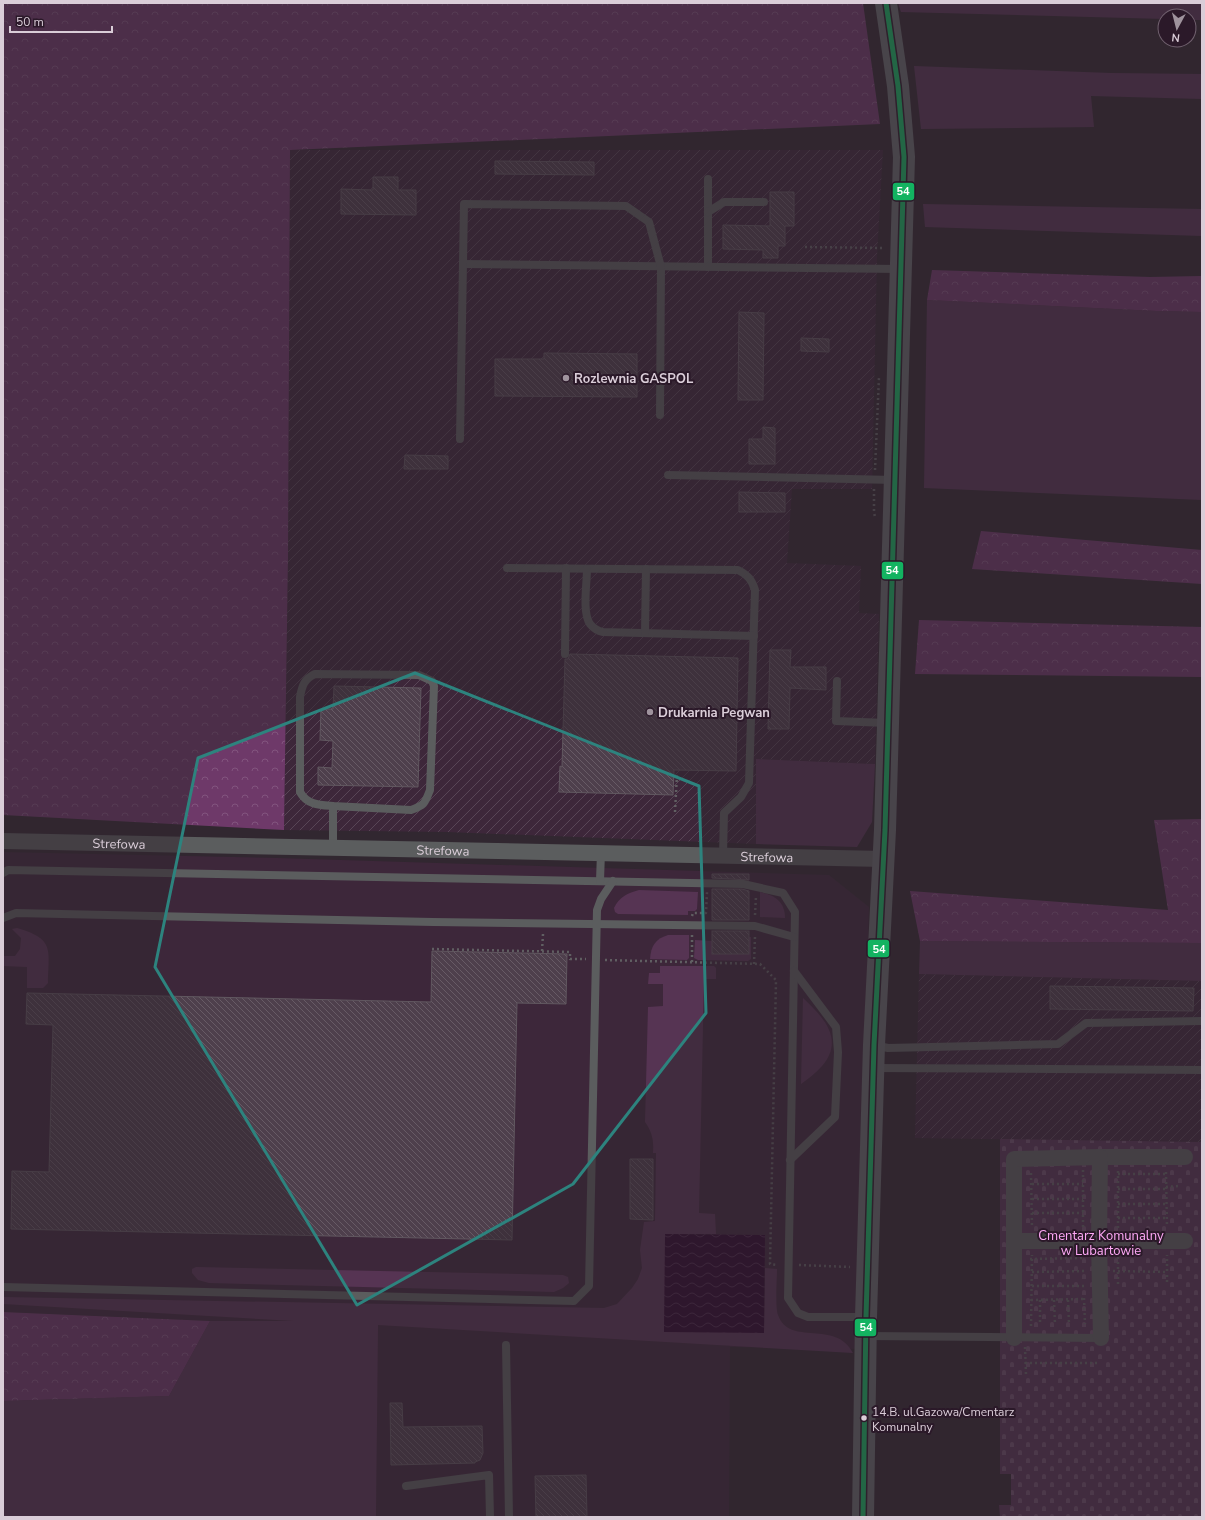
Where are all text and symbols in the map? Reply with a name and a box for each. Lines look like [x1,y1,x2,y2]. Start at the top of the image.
scale bar [10,8,112,34]
north arrow [1157,8,1197,48]
text: 50 m [16,14,44,30]
text: N [1171,29,1181,45]
line badge: 54 [892,182,915,201]
text: 54 [896,184,910,199]
place label: Rozlewnia GASPOL [574,370,694,388]
marker: Rozlewnia GASPOL [561,373,571,383]
line badge: 54 [881,561,904,580]
text: 54 [885,563,899,578]
place label: Drukarnia Pegwan [658,704,770,722]
marker: Drukarnia Pegwan [645,707,655,717]
street label: Strefowa [92,835,146,854]
street label: Strefowa [416,841,470,861]
street label: Strefowa [740,848,794,867]
line badge: 54 [867,939,890,958]
text: 54 [872,942,886,957]
park label: Cmentarz Komunalny w Lubartowie [1038,1227,1164,1260]
line badge: 54 [854,1318,877,1337]
text: 54 [859,1320,873,1335]
place label: 14.B. ul.Gazowa/Cmentarz Komunalny [872,1404,1015,1435]
marker: 14.B. ul.Gazowa/Cmentarz Komunalny [859,1413,869,1423]

